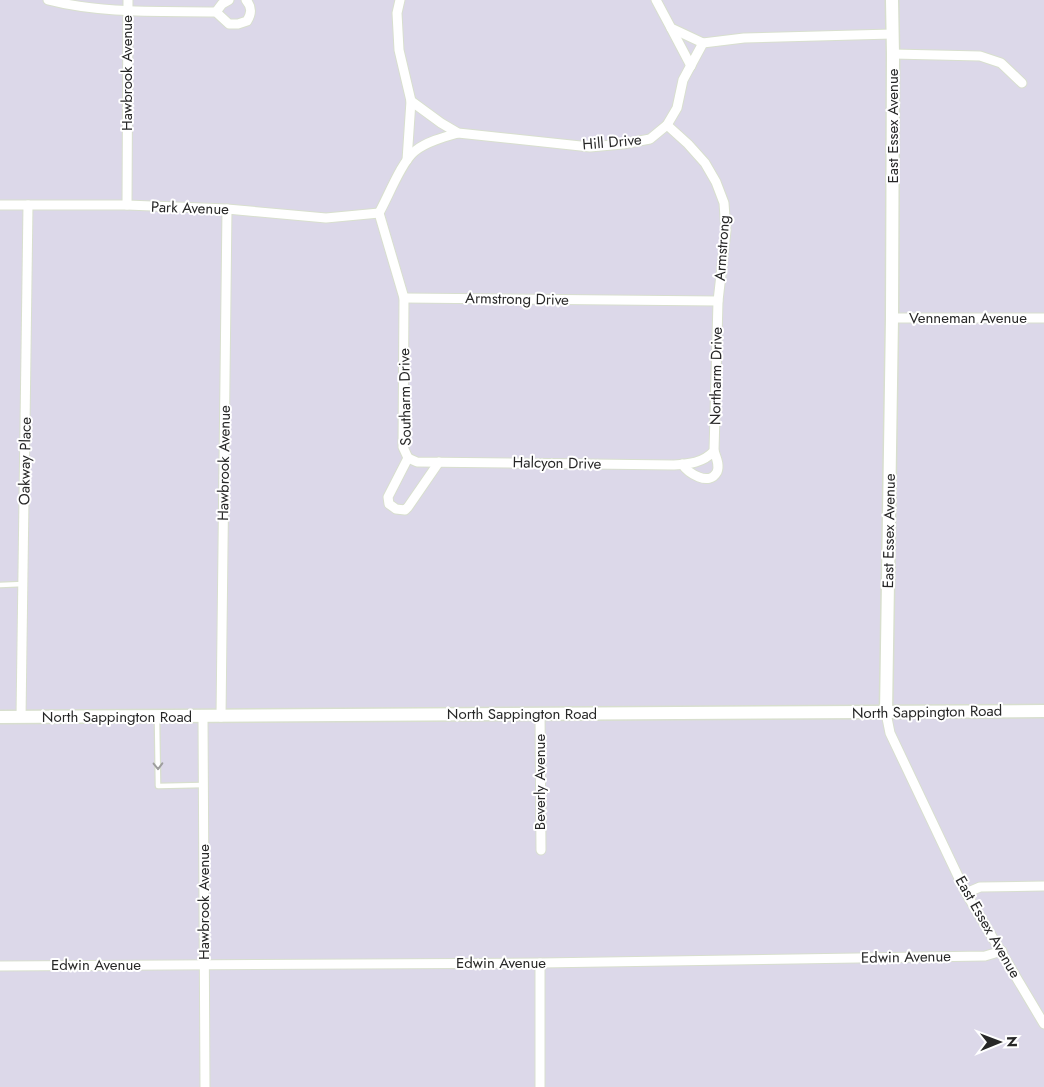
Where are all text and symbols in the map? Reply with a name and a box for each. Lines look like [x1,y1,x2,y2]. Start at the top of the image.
street label: Hawbrook Avenue [116,15,138,131]
street label: East Essex Avenue [882,68,904,183]
street label: Hill Drive [581,128,643,156]
street label: Park Avenue [151,196,230,220]
street label: Armstrong [709,214,735,282]
street label: Armstrong Drive [465,287,569,311]
street label: Venneman Avenue [909,307,1027,329]
street label: Northarm Drive [704,326,728,425]
street label: Southarm Drive [393,348,417,446]
street label: Hawbrook Avenue [212,405,236,521]
street label: Oakway Place [13,416,37,505]
street label: Halcyon Drive [512,451,602,475]
street label: East Essex Avenue [877,473,901,589]
street label: North Sappington Road [852,700,1002,724]
street label: North Sappington Road [447,703,597,725]
street label: North Sappington Road [42,706,192,728]
street label: Beverly Avenue [529,734,551,830]
one-way arrow [152,762,163,770]
street label: Hawbrook Avenue [193,844,215,960]
street label: East Essex Avenue [950,872,1026,983]
street label: Edwin Avenue [861,945,951,969]
street label: Edwin Avenue [456,952,546,974]
street label: Edwin Avenue [51,954,141,976]
north arrow [974,1017,1024,1067]
text: N [1002,1036,1022,1048]

